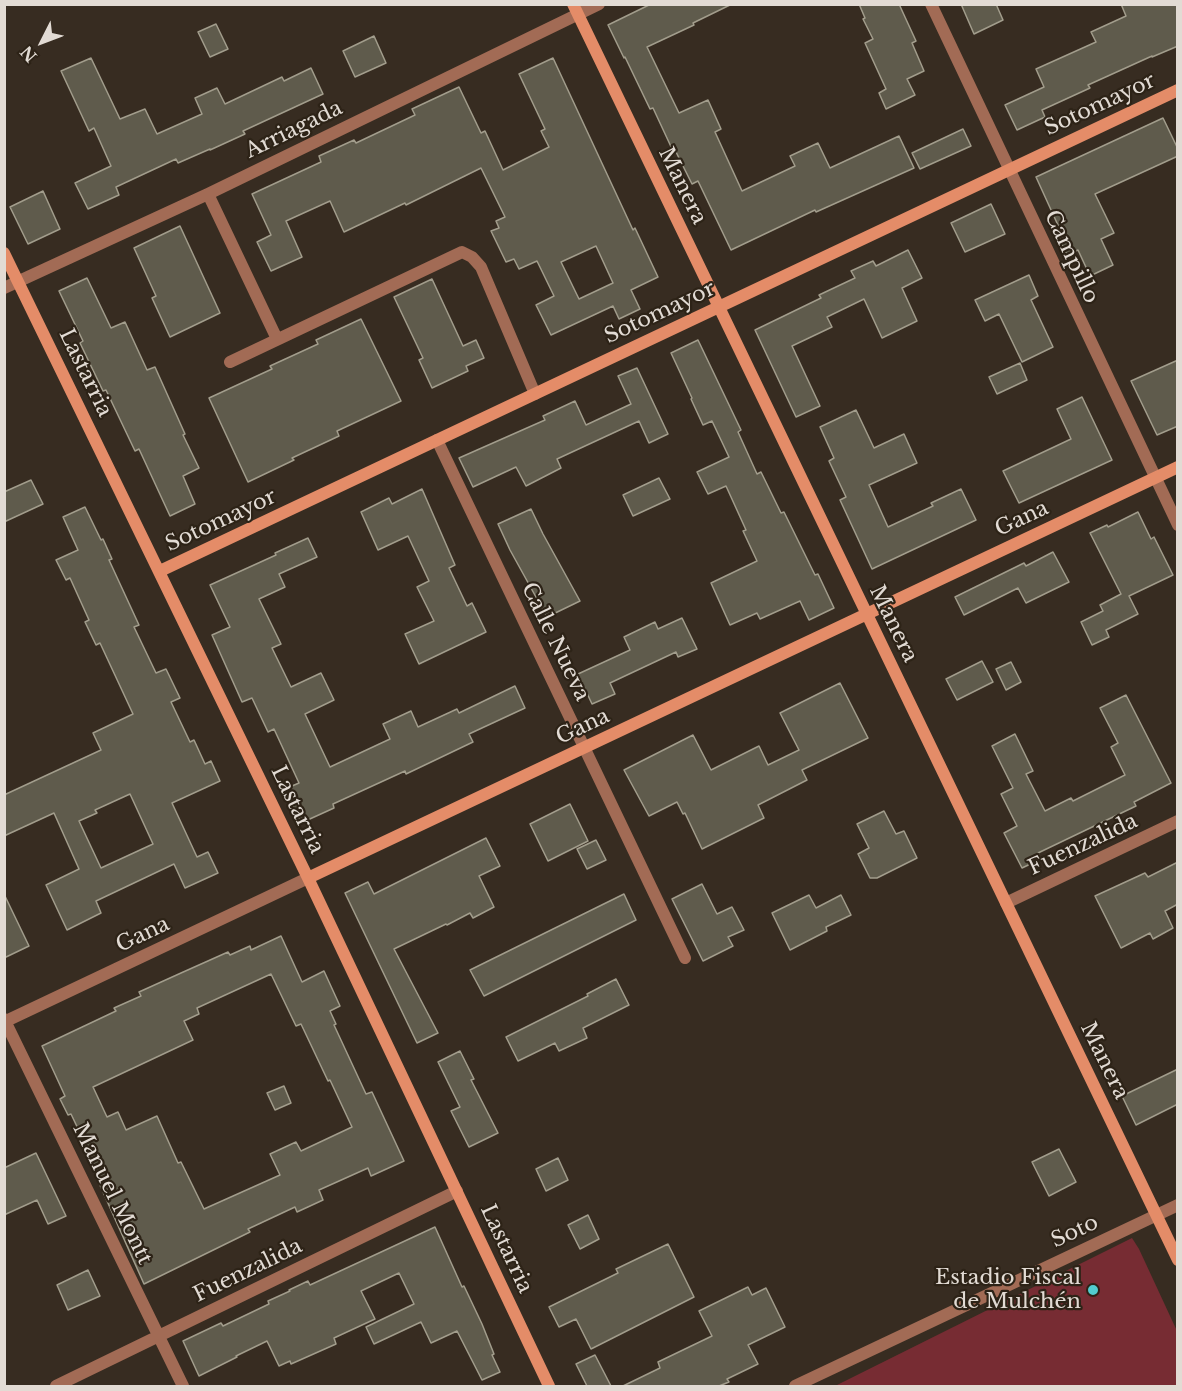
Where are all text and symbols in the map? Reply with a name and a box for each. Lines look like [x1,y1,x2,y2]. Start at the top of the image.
north arrow [12,12,72,72]
text: N [16,42,41,66]
street label: Sotomayor [1041,68,1159,142]
street label: Arriagada [241,96,347,164]
street label: Manera [653,143,711,229]
street label: Campillo [1038,206,1104,308]
street label: Sotomayor [601,276,719,350]
street label: Lastarria [53,325,117,421]
street label: Sotomayor [162,484,280,558]
street label: Gana [991,496,1053,542]
street label: Calle Nueva [515,579,595,705]
street label: Manera [864,581,922,667]
street label: Gana [552,704,614,750]
street label: Lastarria [265,762,329,858]
street label: Fuenzalida [1024,809,1142,881]
street label: Gana [112,912,174,958]
street label: Manera [1075,1018,1133,1104]
street label: Manuel Montt [67,1119,157,1269]
street label: Lastarria [475,1201,537,1297]
street label: Soto [1047,1210,1103,1254]
street label: Fuenzalida [190,1234,306,1308]
place label: Estadio Fiscal de Mulchén [935,1265,1081,1315]
marker: Estadio Fiscal de Mulchén [1086,1283,1100,1297]

